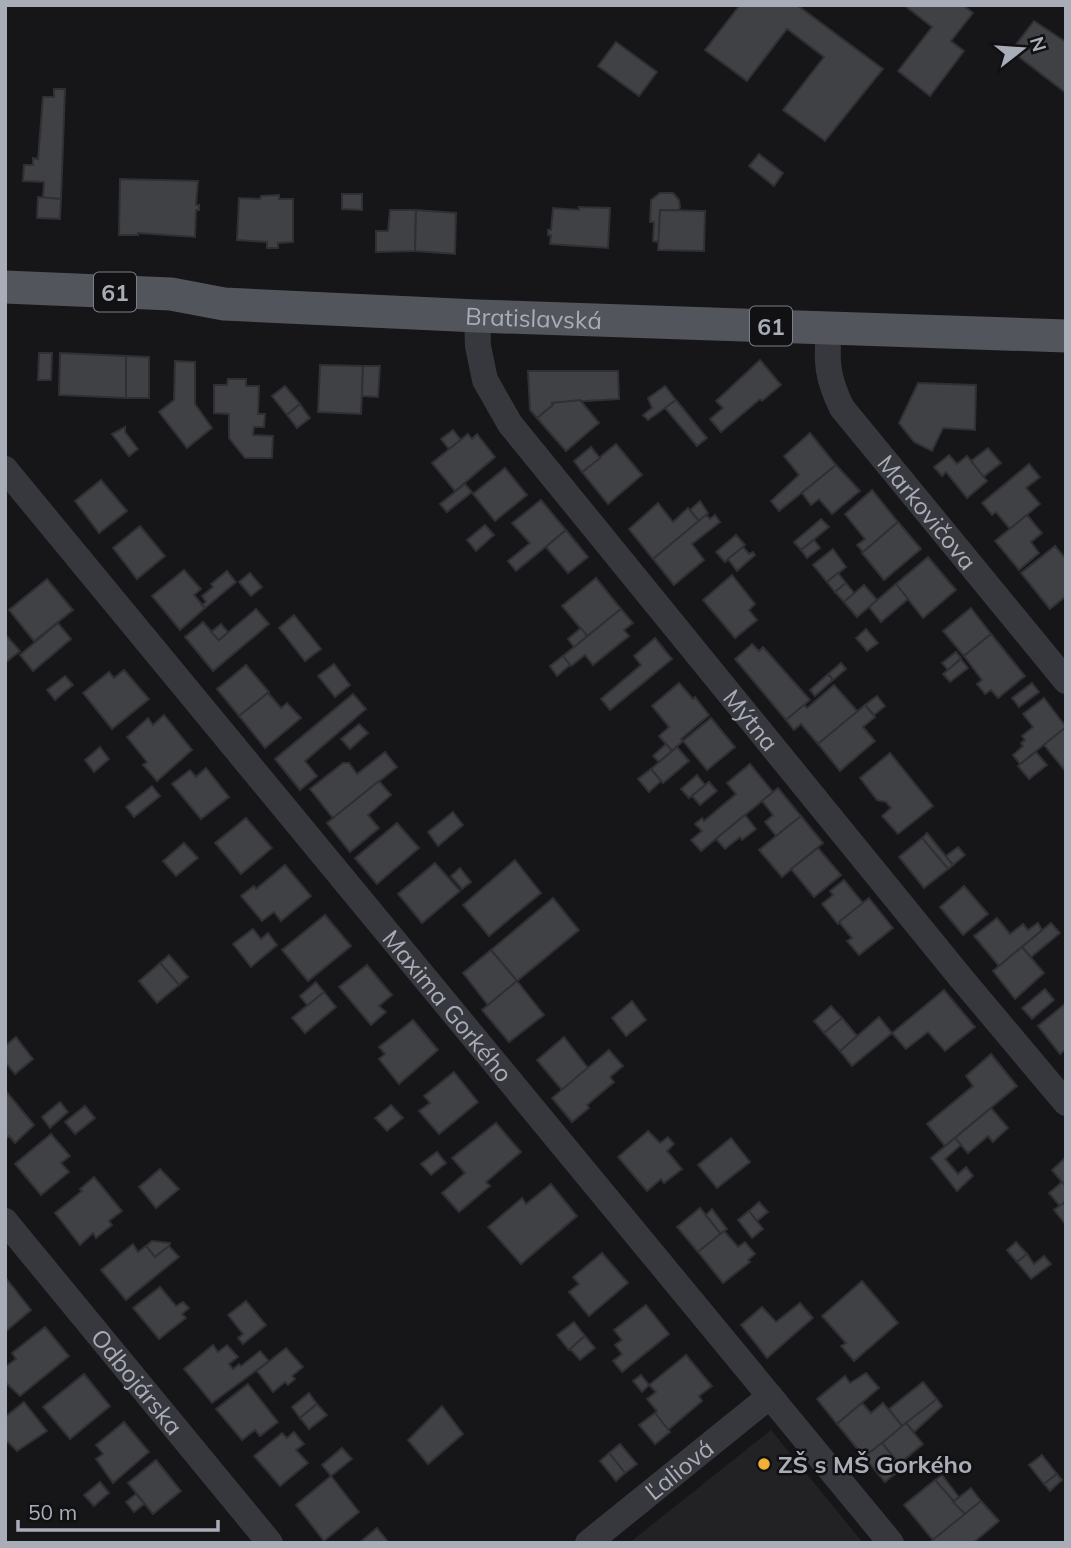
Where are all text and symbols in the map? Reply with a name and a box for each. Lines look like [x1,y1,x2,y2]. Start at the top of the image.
north arrow [987,14,1057,84]
text: N [1025,34,1052,54]
road number: 61 [94,272,136,312]
street label: Bratislavská [465,300,602,335]
road number: 61 [750,306,792,346]
street label: Markovičova [871,448,983,576]
street label: Mýtna [717,683,785,757]
street label: Maxima Gorkého [376,924,519,1088]
street label: Odbojárska [85,1323,190,1441]
street label: Ľaliová [639,1433,719,1506]
place label: ZŠ s MŠ Gorkého [778,1449,972,1479]
marker: ZŠ s MŠ Gorkého [756,1456,772,1472]
scale bar [18,1488,217,1532]
text: 50 m [28,1499,77,1525]

